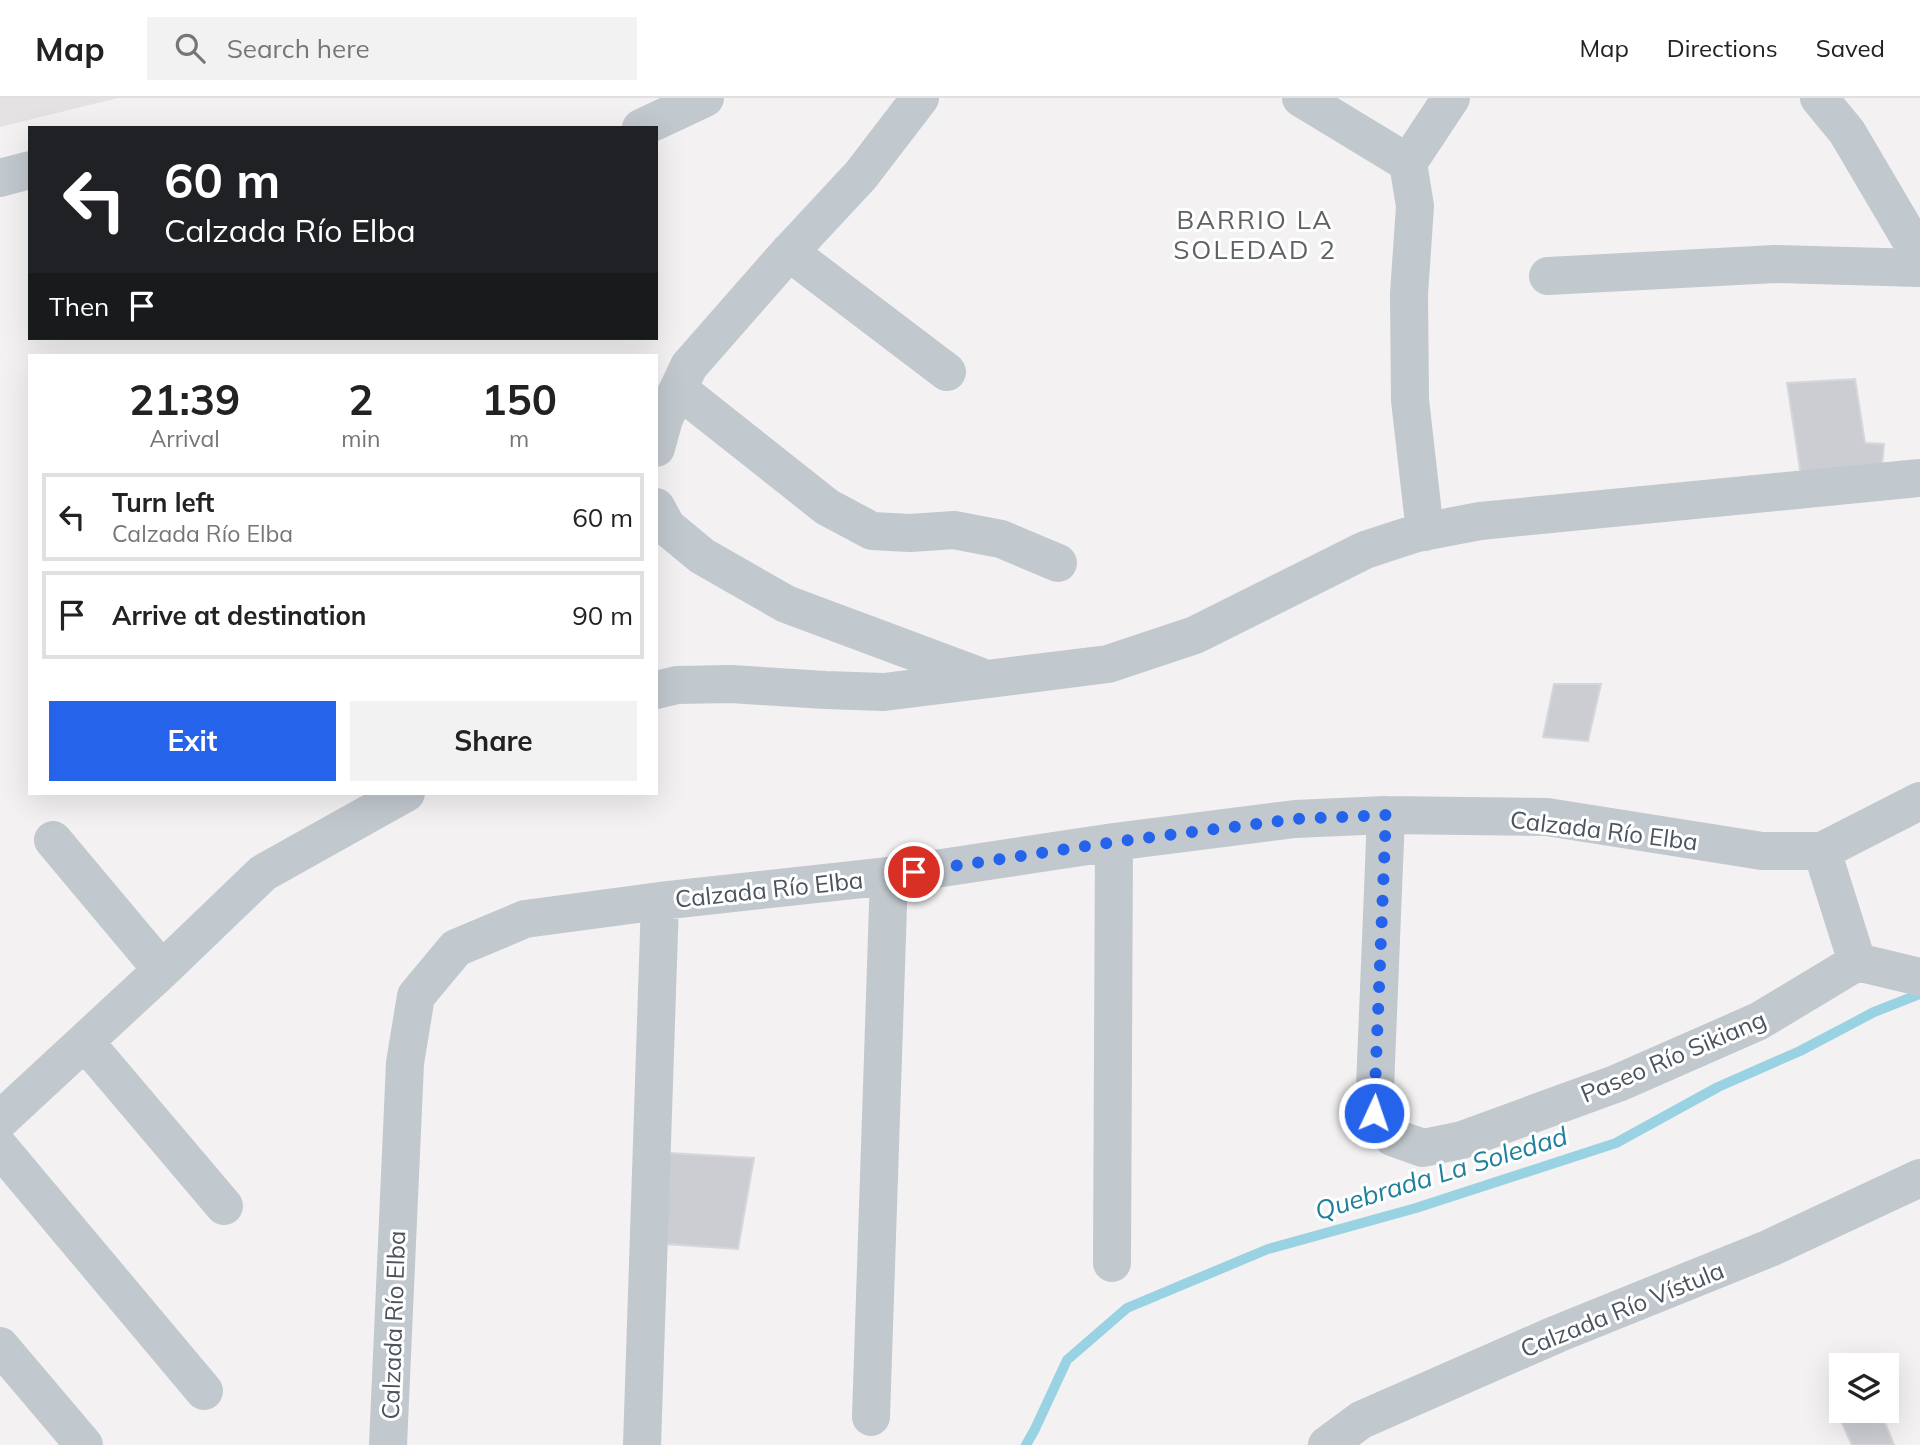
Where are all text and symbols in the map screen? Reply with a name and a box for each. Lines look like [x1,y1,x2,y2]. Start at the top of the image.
search box [147,17,637,80]
text: Map [35,28,105,69]
icon: search [171,29,209,67]
text: Search here [227,32,370,65]
text: Map [1579,33,1629,63]
text: Directions [1667,33,1778,63]
text: Saved [1816,33,1885,63]
text: 60 m [164,149,280,210]
icon: left [49,154,140,245]
district label: BARRIO LA SOLEDAD 2 [1173,203,1337,266]
text: Calzada Río Elba [164,210,416,250]
icon: arrive [123,287,161,325]
text: Then [49,290,109,323]
text: 21:39 [129,373,240,426]
text: 2 [348,373,373,426]
text: 150 [481,373,557,426]
text: Arrival [149,424,220,453]
text: min [341,424,380,453]
text: m [509,424,529,453]
text: Turn left [112,486,214,519]
icon: left [53,498,91,536]
text: 60 m [572,501,633,534]
text: Calzada Río Elba [112,519,293,548]
icon: arrive [53,596,91,634]
text: Arrive at destination [112,599,367,632]
text: 90 m [572,599,633,632]
button: Exit [49,701,336,781]
button: Share [350,701,637,781]
street label: Calzada Río Elba [1508,804,1700,856]
pin [884,842,944,902]
icon: arrive [895,853,933,891]
street label: Calzada Río Elba [674,864,864,914]
street label: Paseo Río Sikiang [1576,1003,1770,1109]
position arrow [1337,1076,1411,1150]
water label: Quebrada La Soledad [1311,1119,1572,1227]
street label: Calzada Río Elba [375,1230,411,1420]
street label: Calzada Río Vístula [1516,1254,1728,1364]
map controls [1829,1353,1899,1423]
button: layers [1829,1353,1899,1423]

